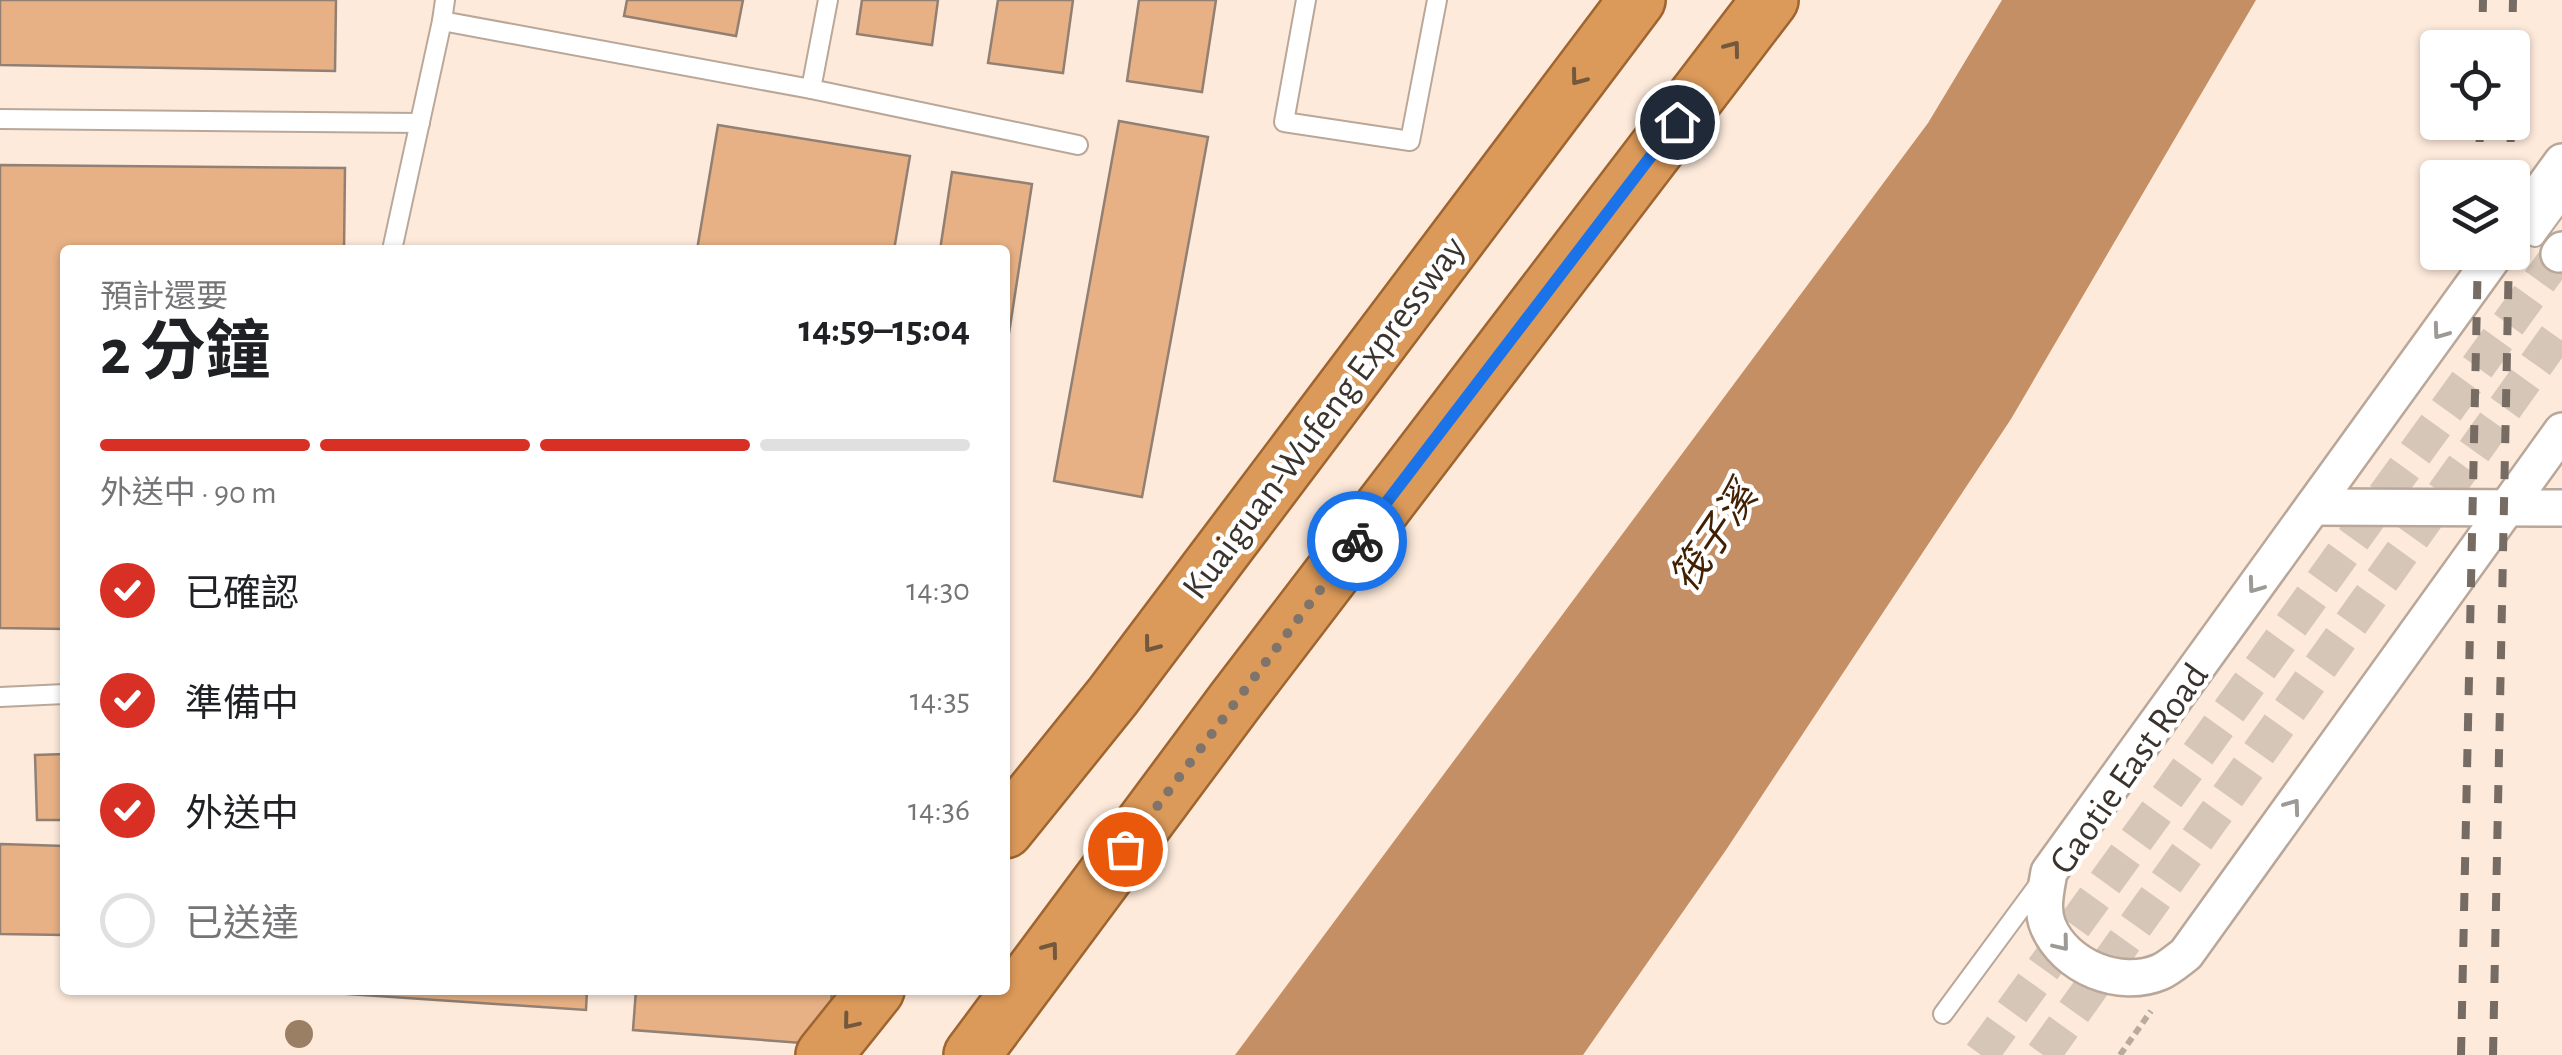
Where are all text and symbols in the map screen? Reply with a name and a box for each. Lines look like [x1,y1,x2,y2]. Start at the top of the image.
map controls [2420,30,2530,270]
button: locate [2420,30,2530,140]
one-way arrow [1721,41,1739,59]
one-way arrow [1572,67,1589,85]
pin [1635,80,1720,165]
icon: home [1650,95,1705,150]
button: layers [2420,160,2530,270]
street label: Kuaiguan-Wufeng Expressway [1176,230,1473,607]
text: 預計還要 [100,281,228,313]
text: 14:59–15:04 [799,311,970,349]
one-way arrow [2433,320,2452,339]
text: 2 分鐘 [100,321,270,386]
water label: 筏子溪 [1663,472,1768,599]
text: 外送中 · 90 m [100,477,277,509]
courier [1307,491,1407,591]
icon: bike [1330,514,1385,569]
icon: check [100,563,155,618]
text: 14:30 [906,574,970,606]
one-way arrow [2249,575,2268,594]
text: 已確認 [185,576,299,614]
one-way arrow [1146,634,1163,652]
street label: Gaotie East Road [2043,657,2216,881]
icon: check [100,673,155,728]
text: 14:35 [910,684,970,716]
text: 準備中 [185,686,299,724]
icon: check [100,783,155,838]
text: 14:36 [908,794,970,826]
text: 外送中 [185,796,299,834]
one-way arrow [2281,799,2299,817]
pin [1083,807,1168,892]
icon: bag [1098,822,1153,877]
text: 已送達 [185,906,299,944]
one-way arrow [2050,932,2068,950]
one-way arrow [1039,942,1056,960]
one-way arrow [844,1011,862,1029]

